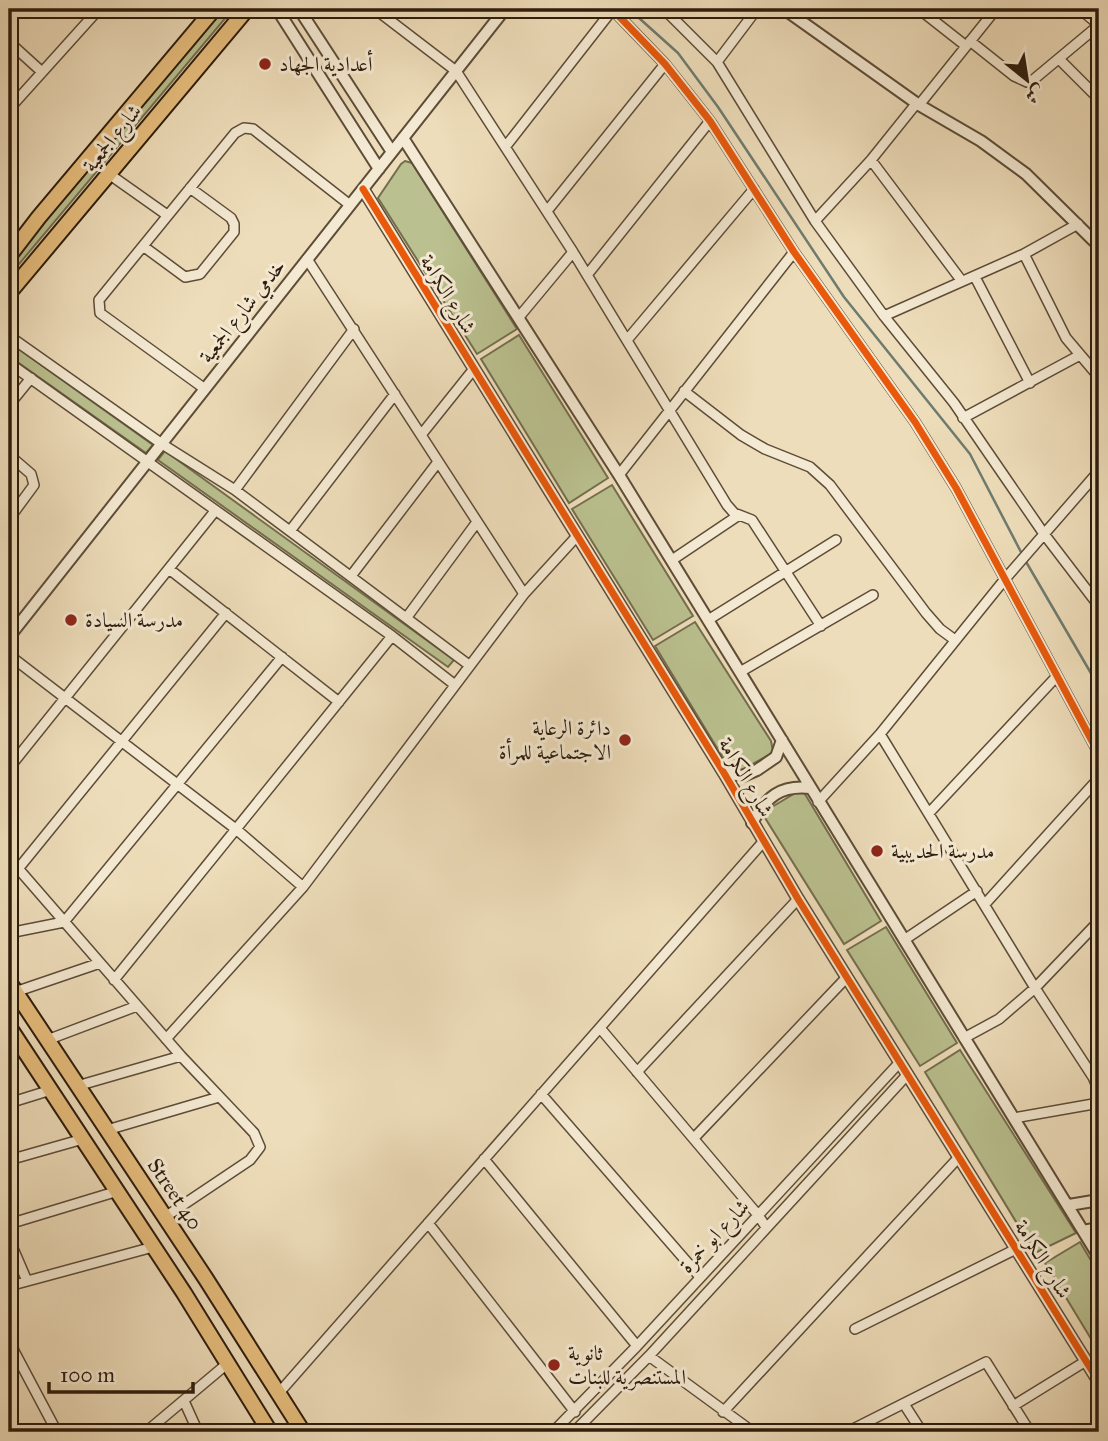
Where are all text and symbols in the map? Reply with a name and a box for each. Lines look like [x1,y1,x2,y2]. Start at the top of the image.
north arrow [992,46,1062,116]
place label: أعدادية الجهاد [279,49,373,77]
marker: أعدادية الجهاد [257,56,273,72]
text: ش [1021,80,1049,109]
street label: شارع الجمعية [77,99,151,180]
street label: شارع الكرامة [410,250,482,341]
street label: خدمي شارع الجمعية [193,254,295,371]
place label: مدرسة السيادة [85,607,183,633]
marker: مدرسة السيادة [63,612,79,628]
place label: دائرة الرعاية الاجتماعية للمرأة [499,715,611,765]
marker: دائرة الرعاية الاجتماعية للمرأة [617,732,633,748]
street label: شارع الكرامة [708,733,779,824]
place label: مدرسة الحديبية [891,838,994,864]
marker: مدرسة الحديبية [869,843,885,859]
street label: Street 40 [142,1153,208,1235]
street label: شارع ابو خمرة [673,1194,758,1282]
street label: شارع الكرامة [1005,1215,1077,1306]
place label: ثانوية المستنصرية للبنات [568,1340,686,1391]
scale bar [49,1350,192,1394]
marker: ثانوية المستنصرية للبنات [546,1357,562,1373]
text: 100 m [60,1362,115,1388]

